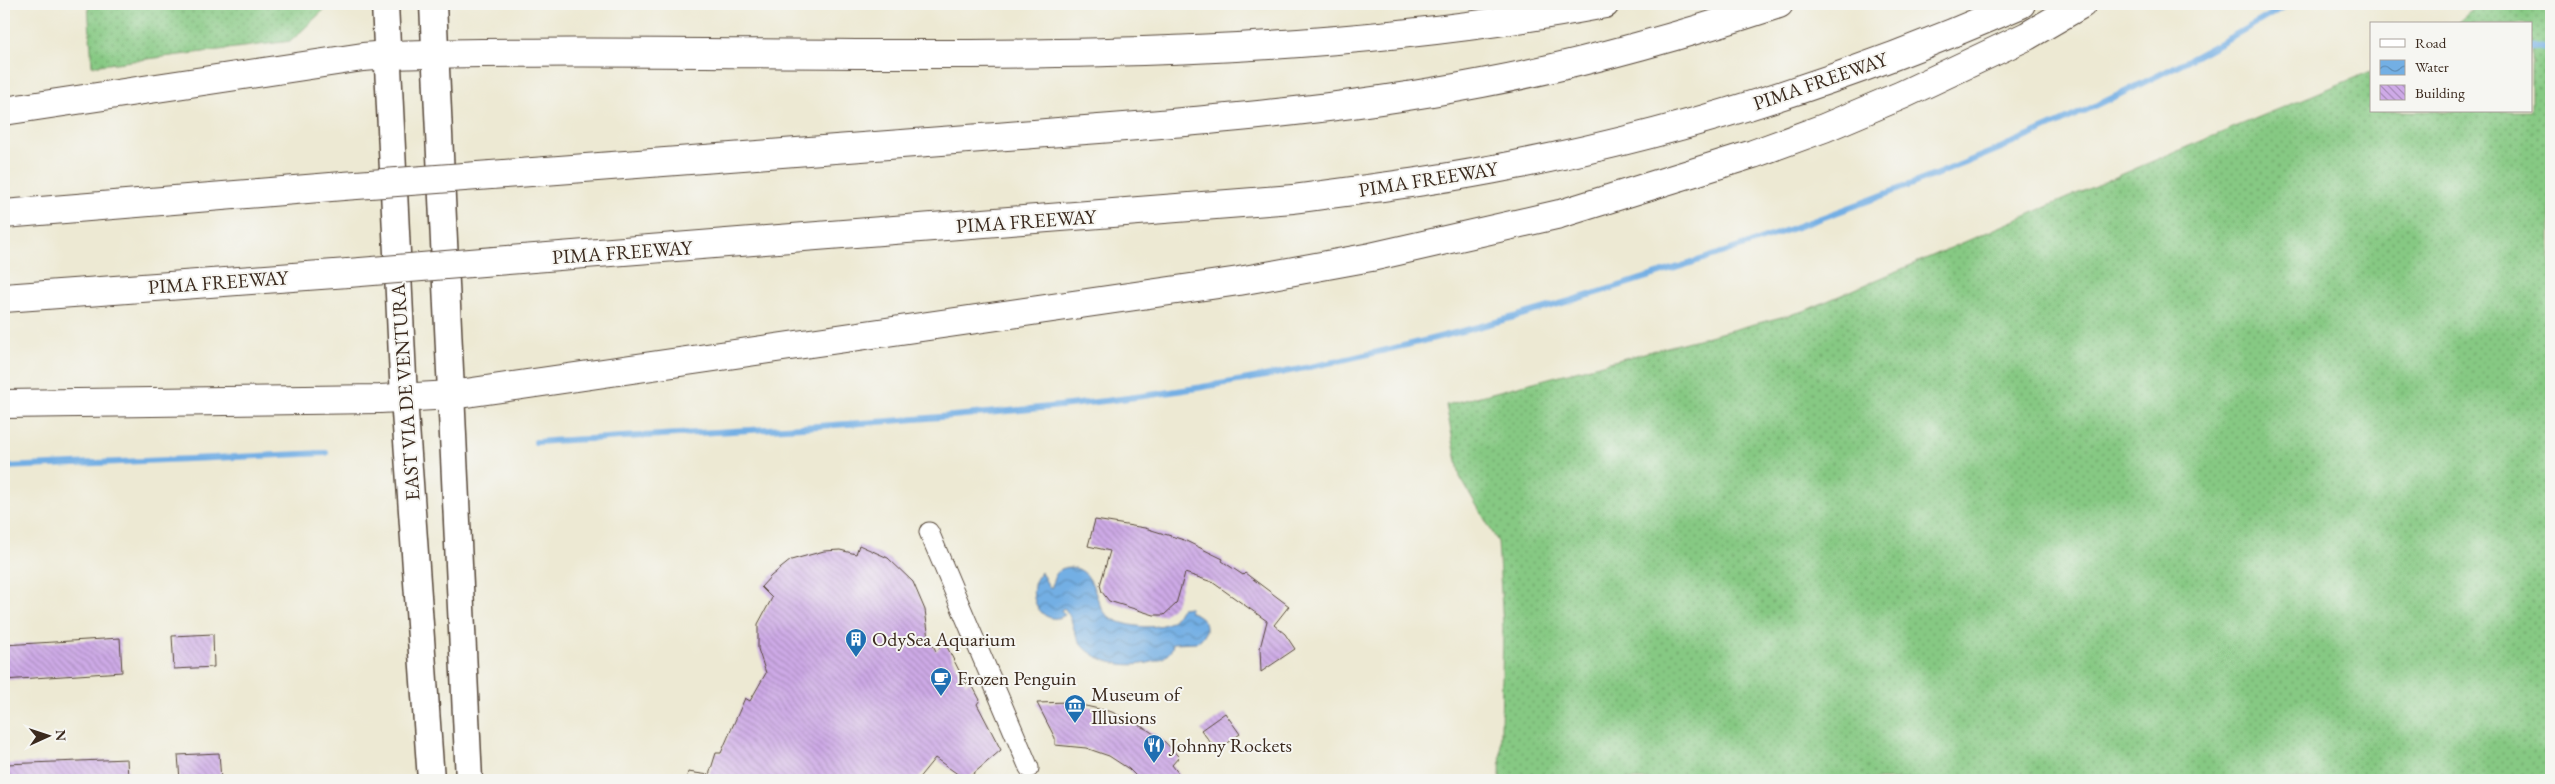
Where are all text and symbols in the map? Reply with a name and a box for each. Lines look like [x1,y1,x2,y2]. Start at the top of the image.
legend [2370,22,2532,112]
text: Road [2415,33,2447,52]
street label: PIMA FREEWAY [1749,45,1892,116]
text: Water [2415,57,2449,76]
text: Building [2415,83,2465,102]
street label: PIMA FREEWAY [1357,155,1501,203]
street label: PIMA FREEWAY [955,203,1098,239]
street label: PIMA FREEWAY [551,234,694,270]
street label: PIMA FREEWAY [147,264,290,300]
street label: EAST VIA DE VENTURA [384,282,426,502]
place label: OdySea Aquarium [872,626,1016,652]
building icon: OdySea Aquarium [844,627,868,658]
place label: Frozen Penguin [957,665,1077,691]
cafe icon: Frozen Penguin [929,666,953,697]
place label: Museum of Illusions [1091,681,1183,730]
museum icon: Museum of Illusions [1063,693,1087,724]
north arrow [22,712,72,762]
text: N [52,729,70,742]
place label: Johnny Rockets [1168,732,1292,758]
restaurant icon: Johnny Rockets [1142,733,1166,764]

